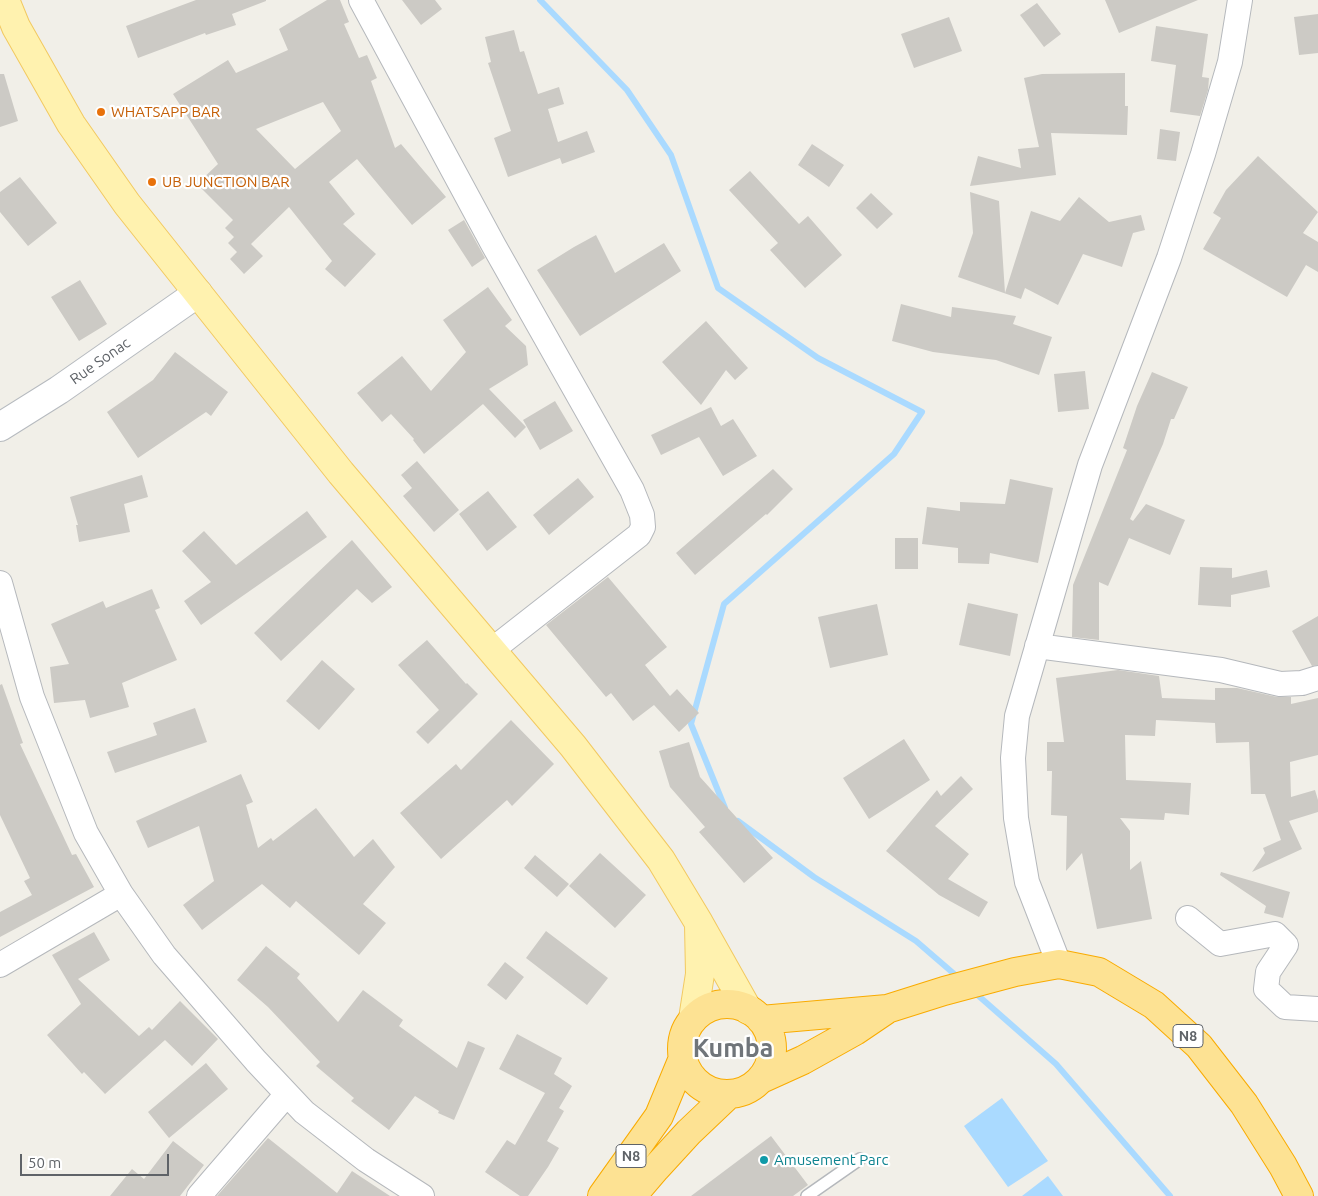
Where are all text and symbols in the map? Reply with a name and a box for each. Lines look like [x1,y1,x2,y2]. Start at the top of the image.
place label: WHATSAPP BAR [111,103,220,121]
marker: WHATSAPP BAR [95,106,107,118]
place label: UB JUNCTION BAR [162,173,290,191]
marker: UB JUNCTION BAR [146,176,158,188]
street label: Rue Sonac [66,334,134,388]
road number: N8 [1173,1024,1203,1048]
district label: Kumba [693,1034,773,1064]
scale bar [22,1144,171,1176]
road number: N8 [616,1144,646,1168]
place label: Amusement Parc [774,1151,888,1169]
text: 50 m [28,1154,61,1171]
marker: Amusement Parc [758,1154,770,1166]

